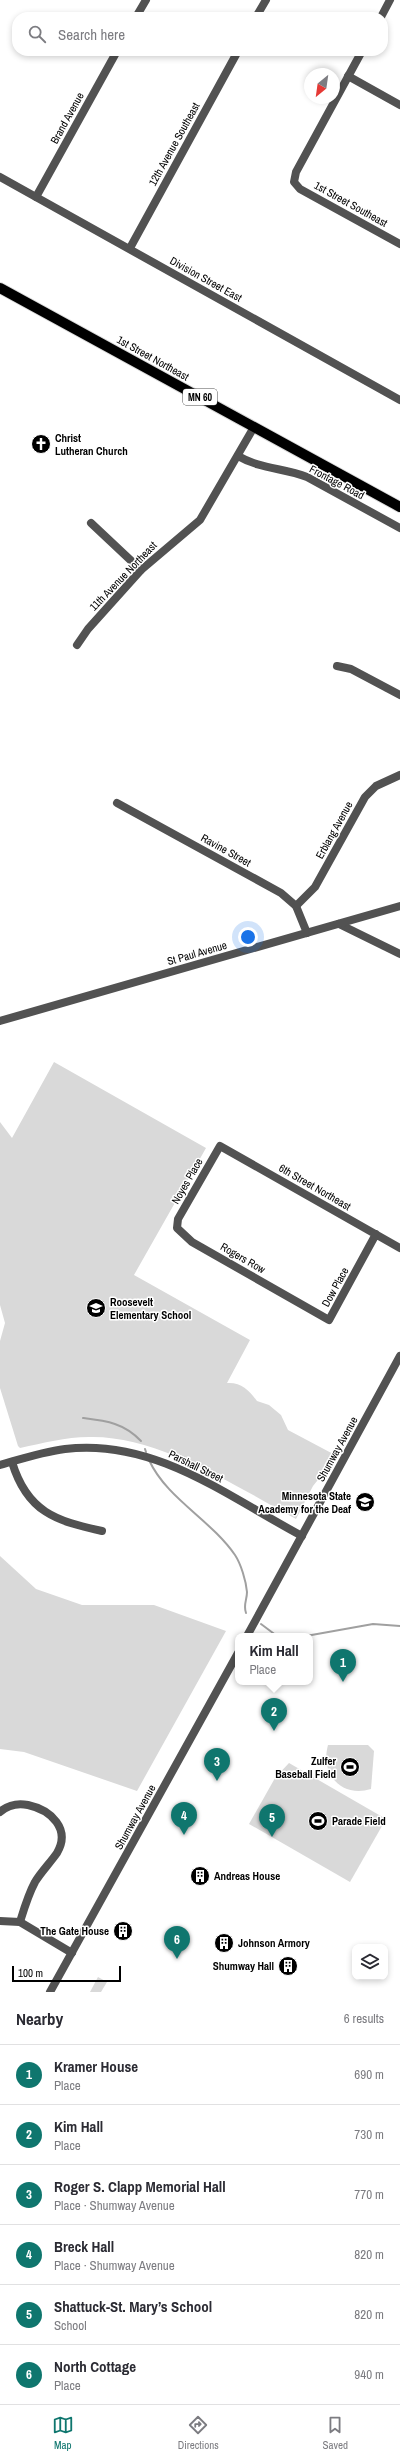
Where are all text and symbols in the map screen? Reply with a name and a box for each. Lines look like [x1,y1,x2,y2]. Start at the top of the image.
search box [12,12,388,56]
icon: search [26,23,48,45]
text: Search here [58,24,125,45]
north arrow [304,68,340,104]
street label: Brand Avenue [47,90,87,146]
street label: 12th Avenue Southeast [145,99,203,188]
street label: 1st Street Southeast [312,178,391,230]
street label: Division Street East [168,253,245,305]
street label: 1st Street Northeast [115,332,192,384]
road number: MN 60 [183,389,217,405]
place label: Christ Lutheran Church [55,431,128,458]
church icon: Christ Lutheran Church [30,433,52,455]
street label: Frontage Road [307,462,367,502]
street label: 11th Avenue Northeast [86,538,160,614]
street label: Erblang Avenue [312,799,356,861]
street label: Ravine Street [198,831,254,870]
your location [238,927,258,947]
street label: St Paul Avenue [165,938,229,968]
street label: Noyes Place [168,1156,206,1206]
street label: 6th Street Northeast [277,1161,354,1213]
street label: Rogers Row [218,1240,268,1277]
street label: Dow Place [318,1265,352,1309]
place label: Roosevelt Elementary School [110,1295,191,1322]
school or university icon: Roosevelt Elementary School [85,1297,107,1319]
street label: Shumway Avenue [313,1414,361,1484]
street label: Parshall Street [166,1447,226,1485]
place label: Minnesota State Academy for the Deaf [258,1489,351,1516]
school or university icon: Minnesota State Academy for the Deaf [354,1491,376,1513]
popup [235,1633,313,1685]
text: Kim Hall [249,1640,299,1661]
pin: 1 [330,1649,356,1682]
text: Place [249,1661,276,1678]
pin: 2 [261,1698,287,1731]
pin: 3 [204,1748,230,1781]
place label: Zulfer Baseball Field [275,1754,336,1781]
sports icon: Zulfer Baseball Field [339,1756,361,1778]
street label: Shumway Avenue [111,1782,159,1852]
pin: 4 [171,1802,197,1835]
pin: 5 [259,1804,285,1837]
sports icon: Parade Field [307,1810,329,1832]
place label: Parade Field [332,1814,386,1828]
building icon: Andreas House [189,1865,211,1887]
place label: Andreas House [214,1869,280,1883]
building icon: The Gate House [112,1920,134,1942]
place label: The Gate House [40,1924,109,1938]
pin: 6 [164,1926,190,1959]
building icon: Johnson Armory [213,1932,235,1954]
place label: Johnson Armory [238,1936,310,1950]
map controls [352,1944,388,1980]
button: layers [352,1944,388,1980]
building icon: Shumway Hall [277,1955,299,1977]
place label: Shumway Hall [213,1959,274,1973]
scale bar [12,1964,121,1983]
text: 100 m [18,1966,43,1980]
text: Nearby [16,2007,63,2030]
text: 6 results [344,2010,384,2027]
text: Kramer House [54,2056,138,2077]
text: 1 [26,2066,32,2083]
text: 690 m [354,2066,384,2083]
text: Place [54,2077,81,2094]
text: Kim Hall [54,2116,103,2137]
text: 2 [26,2126,32,2143]
text: 730 m [354,2126,384,2143]
text: Place [54,2137,81,2154]
text: Roger S. Clapp Memorial Hall [54,2176,226,2197]
text: 3 [26,2186,32,2203]
text: 770 m [354,2186,384,2203]
text: Place · Shumway Avenue [54,2197,175,2214]
text: Breck Hall [54,2236,114,2257]
text: 4 [26,2246,32,2263]
text: 820 m [354,2246,384,2263]
text: Place · Shumway Avenue [54,2257,175,2274]
text: Shattuck-St. Mary’s School [54,2296,212,2317]
text: 5 [26,2306,32,2323]
text: 820 m [354,2306,384,2323]
text: School [54,2317,87,2334]
text: North Cottage [54,2356,136,2377]
text: 6 [26,2366,32,2383]
text: 940 m [354,2366,384,2383]
text: Place [54,2377,81,2394]
tab: Map [52,2414,74,2452]
tab: Directions [178,2414,219,2452]
tab: Saved [323,2414,348,2452]

